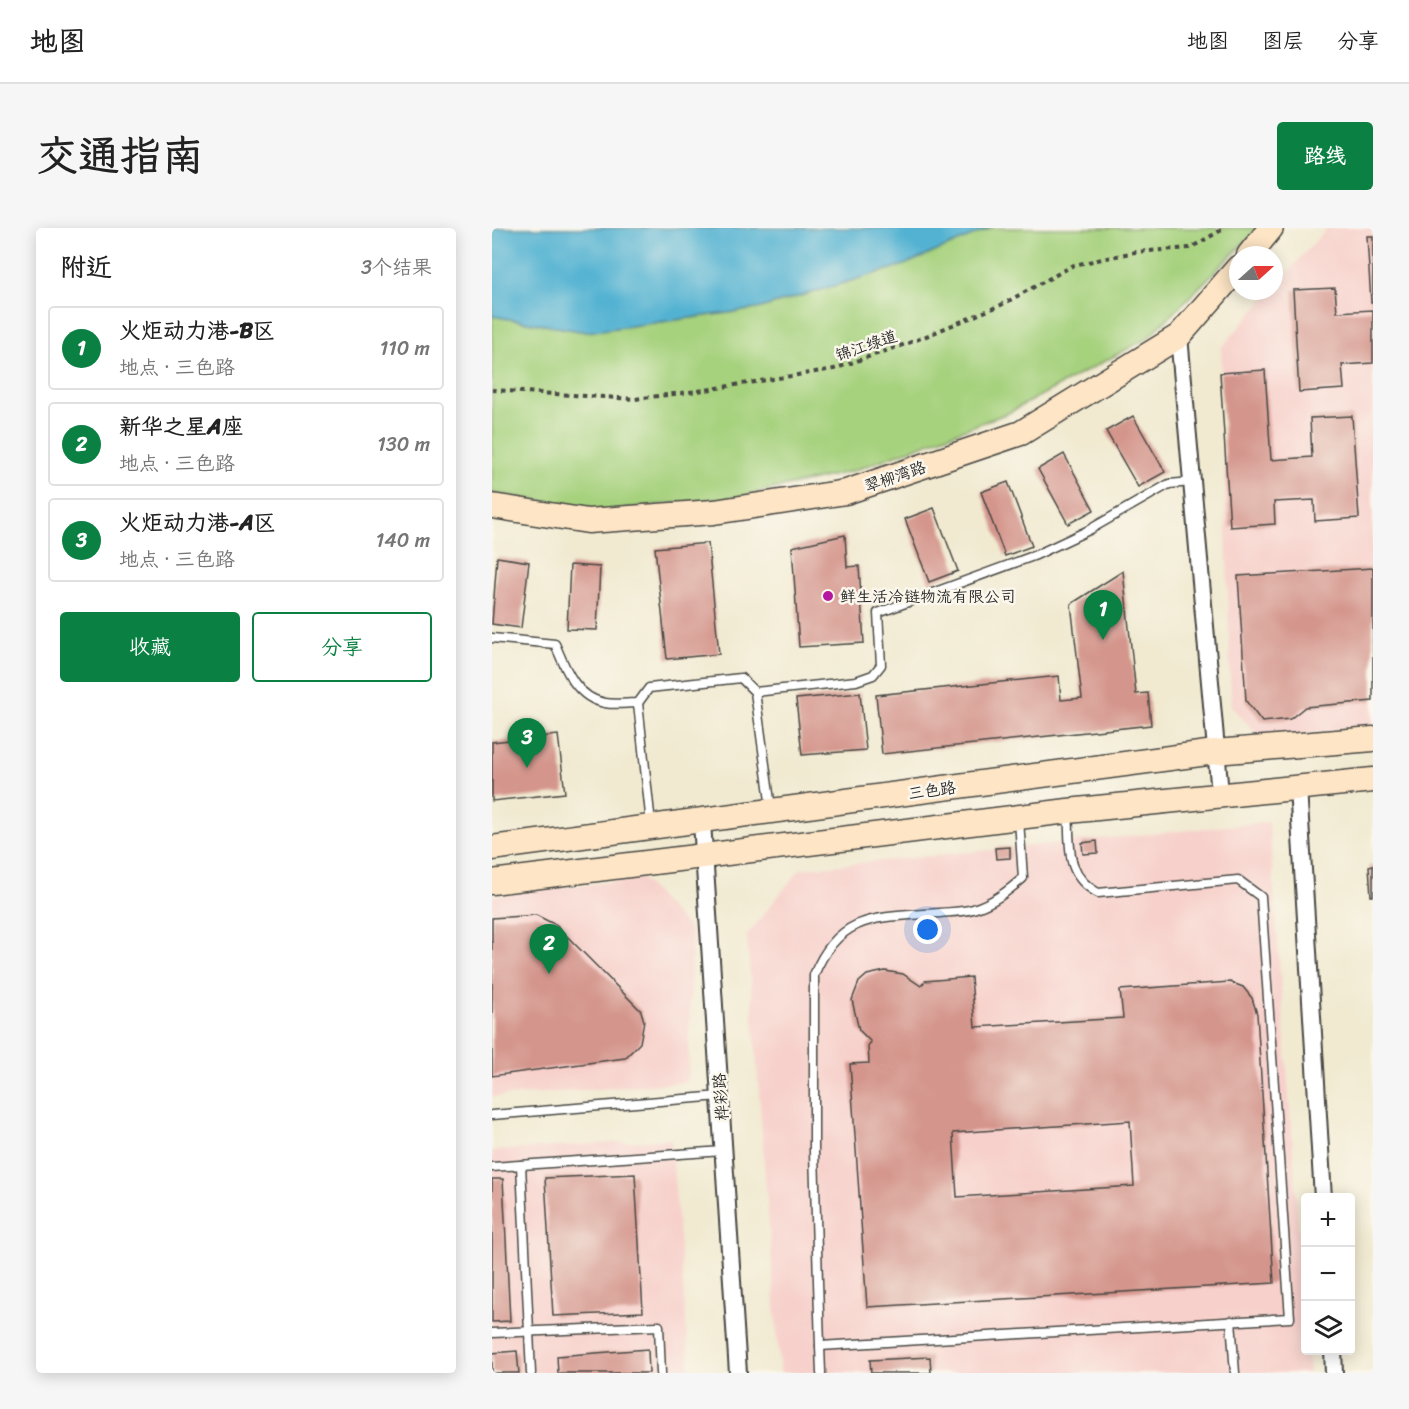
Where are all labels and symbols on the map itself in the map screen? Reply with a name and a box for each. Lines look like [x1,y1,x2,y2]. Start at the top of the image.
north arrow [1229,246,1283,300]
street label: 锦江绿道 [831,321,901,370]
street label: 翠柳湾路 [860,452,930,501]
place label: 鲜生活冷链物流有限公司 [840,582,1016,611]
marker: 鲜生活冷链物流有限公司 [821,589,835,603]
pin: 1 [1084,590,1122,640]
pin: 3 [507,718,546,768]
street label: 三色路 [906,773,958,808]
your location [913,915,942,944]
pin: 2 [530,924,568,974]
street label: 桦彩路 [704,1072,737,1122]

